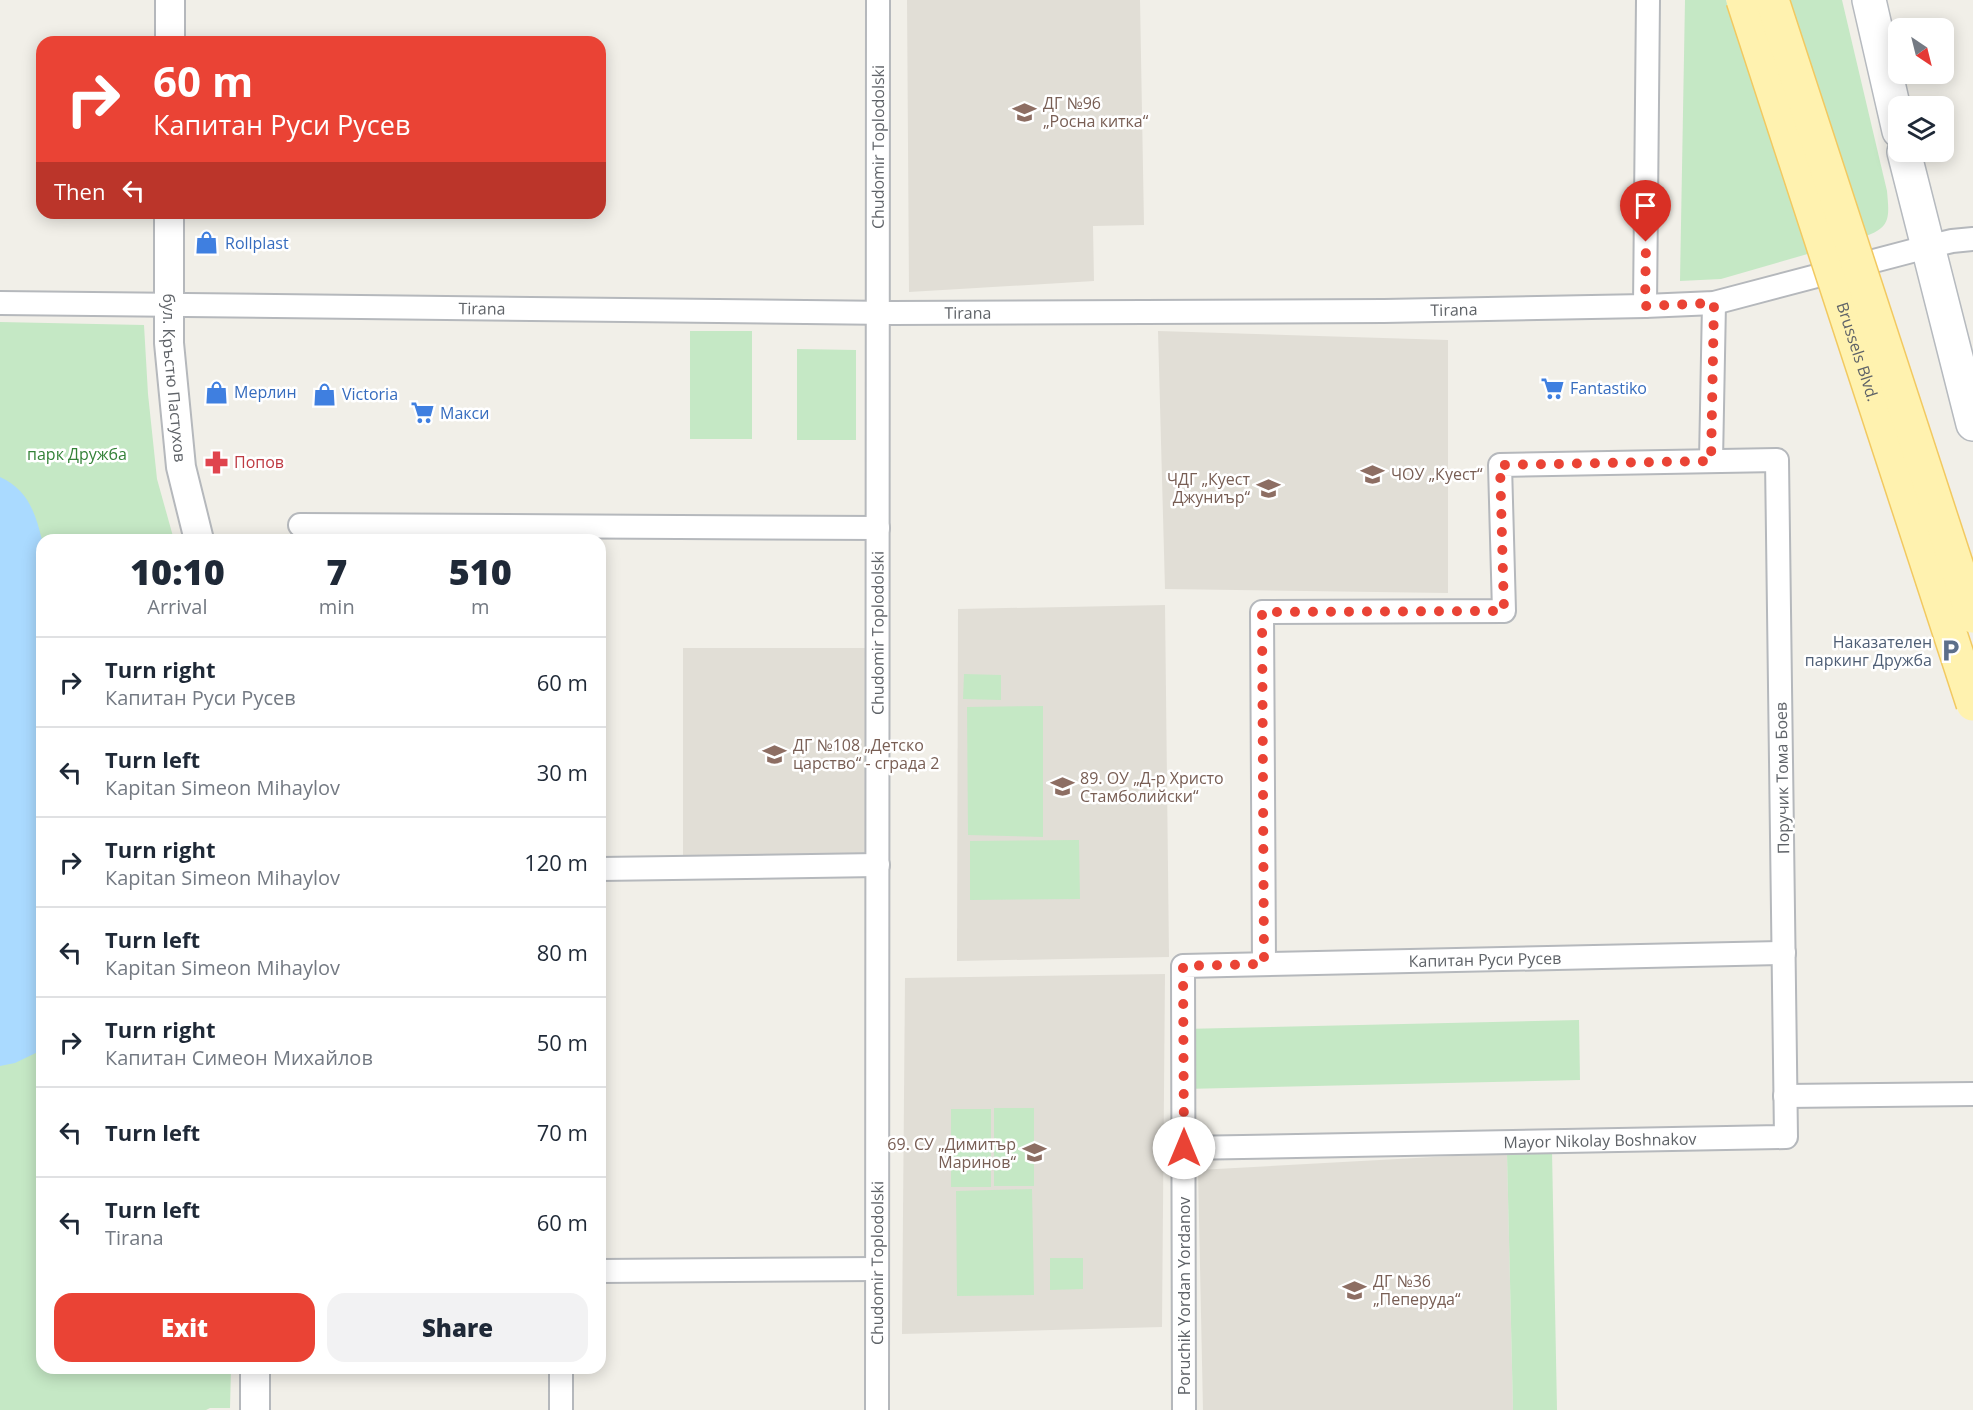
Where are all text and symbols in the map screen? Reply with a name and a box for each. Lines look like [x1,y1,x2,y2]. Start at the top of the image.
north arrow [1888,18,1954,84]
map controls [1888,18,1954,162]
text: 60 m [153,52,253,109]
icon: right [54,60,132,138]
street label: Chudomir Toplodolski [867,65,889,229]
place label: ДГ №96 „Росна китка“ [1043,92,1149,132]
button: layers [1888,96,1954,162]
school or university icon: ДГ №96 „Росна китка“ [1012,99,1038,125]
text: Капитан Руси Русев [153,106,410,143]
icon: left [117,174,150,207]
text: Then [54,176,105,206]
pin [1620,180,1671,242]
icon: arrive [1629,189,1662,222]
shop icon: Rollplast [194,230,220,256]
place label: Rollplast [225,232,289,254]
street label: бул. Кръстю Пастухов [158,293,191,463]
street label: Tirana [458,297,506,320]
street label: Tirana [1430,298,1478,321]
street label: Brussels Blvd. [1831,299,1884,404]
street label: Tirana [944,302,991,324]
supermarket icon: Fantastiko [1539,375,1565,401]
place label: Fantastiko [1570,377,1647,399]
shop icon: Мерлин [203,379,229,405]
place label: Мерлин [234,381,297,403]
shop icon: Victoria [311,381,337,407]
place label: Victoria [342,383,398,405]
supermarket icon: Макси [409,400,435,426]
place label: Макси [440,402,489,424]
park label: парк Дружба [27,443,127,465]
pharmacy icon: Попов [203,449,229,475]
place label: Попов [234,451,284,473]
school or university icon: ЧОУ „Куест“ [1360,461,1386,487]
place label: ЧОУ „Куест“ [1391,463,1483,485]
place label: ЧДГ „Куест Джуниър“ [1167,468,1250,508]
school or university icon: ЧДГ „Куест Джуниър“ [1255,475,1281,501]
text: 10:10 [130,547,225,596]
text: 7 [326,547,347,596]
text: 510 [449,547,512,596]
street label: Chudomir Toplodolski [866,551,889,715]
text: Arrival [147,593,208,620]
text: min [319,593,355,620]
text: m [471,593,490,620]
place label: Наказателен паркинг Дружба [1805,631,1932,671]
parking icon: Наказателен паркинг Дружба [1937,638,1963,664]
text: Turn right [105,654,216,684]
icon: right [54,666,87,699]
text: 60 m [537,667,588,697]
text: Капитан Руси Русев [105,684,296,711]
street label: Поручик Тома Боев [1770,702,1794,854]
place label: ДГ №108 „Детско царство“ - сграда 2 [793,734,939,774]
school or university icon: ДГ №108 „Детско царство“ - сграда 2 [762,741,788,767]
text: Turn left [105,744,200,774]
icon: left [54,756,87,789]
text: 30 m [537,757,588,787]
place label: 89. ОУ „Д-р Христо Стамболийски“ [1080,767,1224,807]
text: Кapitan Simeon Mihaylov [105,774,340,801]
school or university icon: 89. ОУ „Д-р Христо Стамболийски“ [1049,774,1075,800]
text: Turn right [105,834,216,864]
icon: right [54,846,87,879]
text: 120 m [524,847,588,877]
text: Кapitan Simeon Mihaylov [105,864,340,891]
text: Turn left [105,924,200,954]
icon: left [54,936,87,969]
text: 80 m [537,937,588,967]
street label: Капитан Руси Русев [1408,947,1561,972]
text: Кapitan Simeon Mihaylov [105,954,340,981]
text: Turn right [105,1014,216,1044]
icon: right [54,1026,87,1059]
text: 50 m [537,1027,588,1057]
text: Капитан Симеон Михайлов [105,1044,373,1071]
icon: left [54,1116,87,1149]
position arrow [1152,1116,1216,1180]
text: Turn left [105,1117,200,1147]
text: 70 m [537,1117,588,1147]
street label: Мayor Nikolay Boshnakov [1503,1128,1697,1153]
place label: 69. СУ „Димитър Маринов“ [887,1133,1016,1173]
school or university icon: 69. СУ „Димитър Маринов“ [1021,1140,1047,1166]
street label: Chudomir Toplodolski [866,1181,888,1345]
text: Turn left [105,1194,200,1224]
street label: Рoruchik Yordan Yordanov [1173,1197,1195,1395]
icon: left [54,1206,87,1239]
text: 60 m [537,1207,588,1237]
text: Tirana [105,1224,164,1251]
place label: ДГ №36 „Пеперуда“ [1373,1270,1461,1310]
school or university icon: ДГ №36 „Пеперуда“ [1342,1277,1368,1303]
button: Exit [54,1293,315,1362]
button: Share [327,1293,588,1362]

